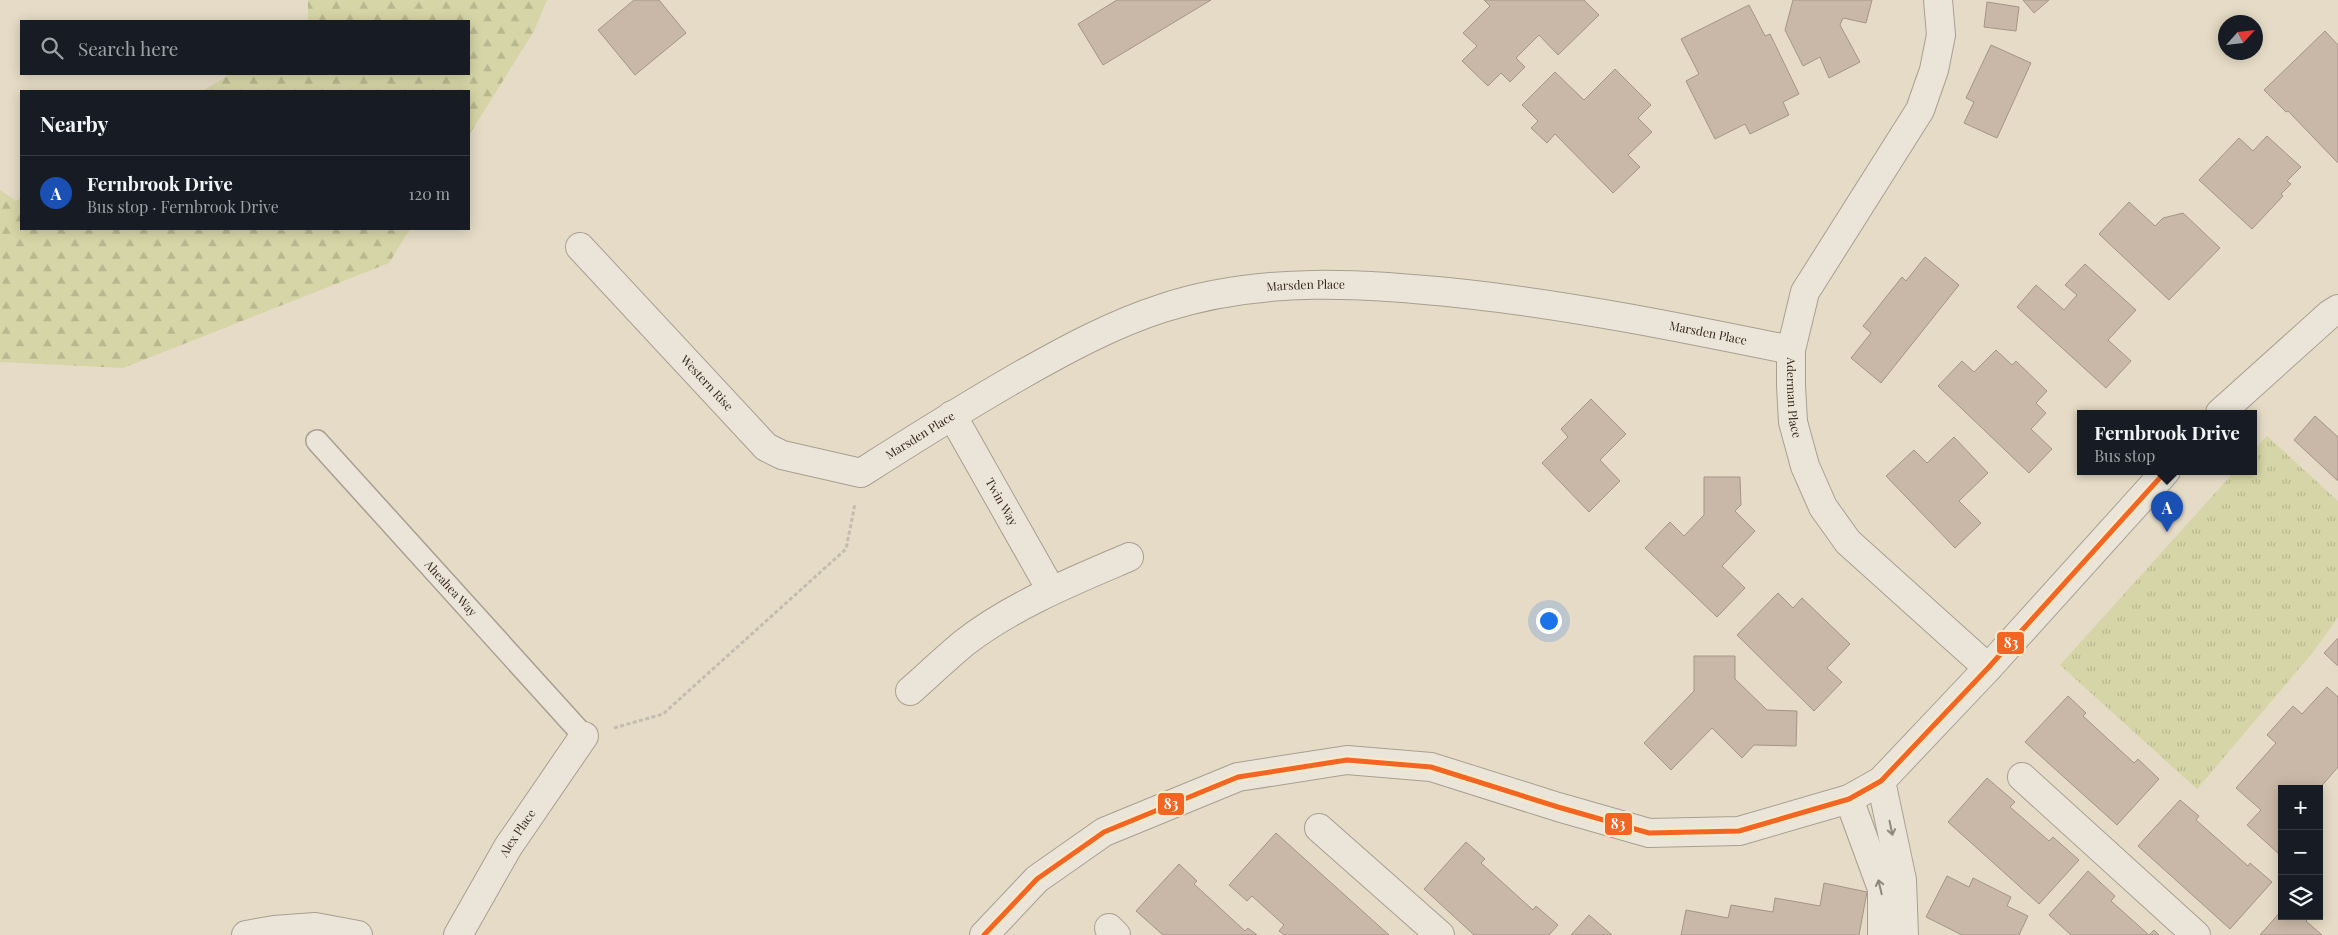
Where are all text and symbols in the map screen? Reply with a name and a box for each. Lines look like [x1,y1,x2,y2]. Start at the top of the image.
north arrow [2218,15,2263,60]
search box [20,20,470,75]
icon: search [38,34,66,62]
text: Search here [78,35,178,61]
text: Nearby [40,109,109,137]
text: Fernbrook Drive [87,170,233,196]
text: A [51,183,61,204]
text: 120 m [409,183,450,204]
text: Bus stop · Fernbrook Drive [87,196,279,217]
street label: Marsden Place [1266,276,1345,294]
street label: Marsden Place [1668,317,1748,348]
street label: Western Rise [677,351,737,414]
street label: Aderman Place [1784,356,1806,440]
street label: Marsden Place [882,407,957,462]
popup [2077,410,2257,475]
text: Fernbrook Drive [2094,419,2240,445]
text: Bus stop [2094,445,2155,466]
street label: Twin Way [982,475,1022,528]
pin: A [2151,491,2183,532]
street label: Aheahea Way [421,556,481,619]
your location [1536,608,1562,634]
line badge: 83 [1996,631,2025,655]
text: 83 [2004,633,2018,652]
map controls [2278,785,2323,920]
button: + [2278,785,2323,830]
line badge: 83 [1157,792,1185,816]
text: 83 [1164,794,1178,813]
street label: Alex Place [495,806,539,860]
line badge: 83 [1604,812,1633,836]
text: 83 [1611,814,1625,833]
one-way arrow [1887,820,1896,836]
button: − [2278,830,2323,875]
button: layers [2278,875,2323,920]
one-way arrow [1875,879,1884,895]

